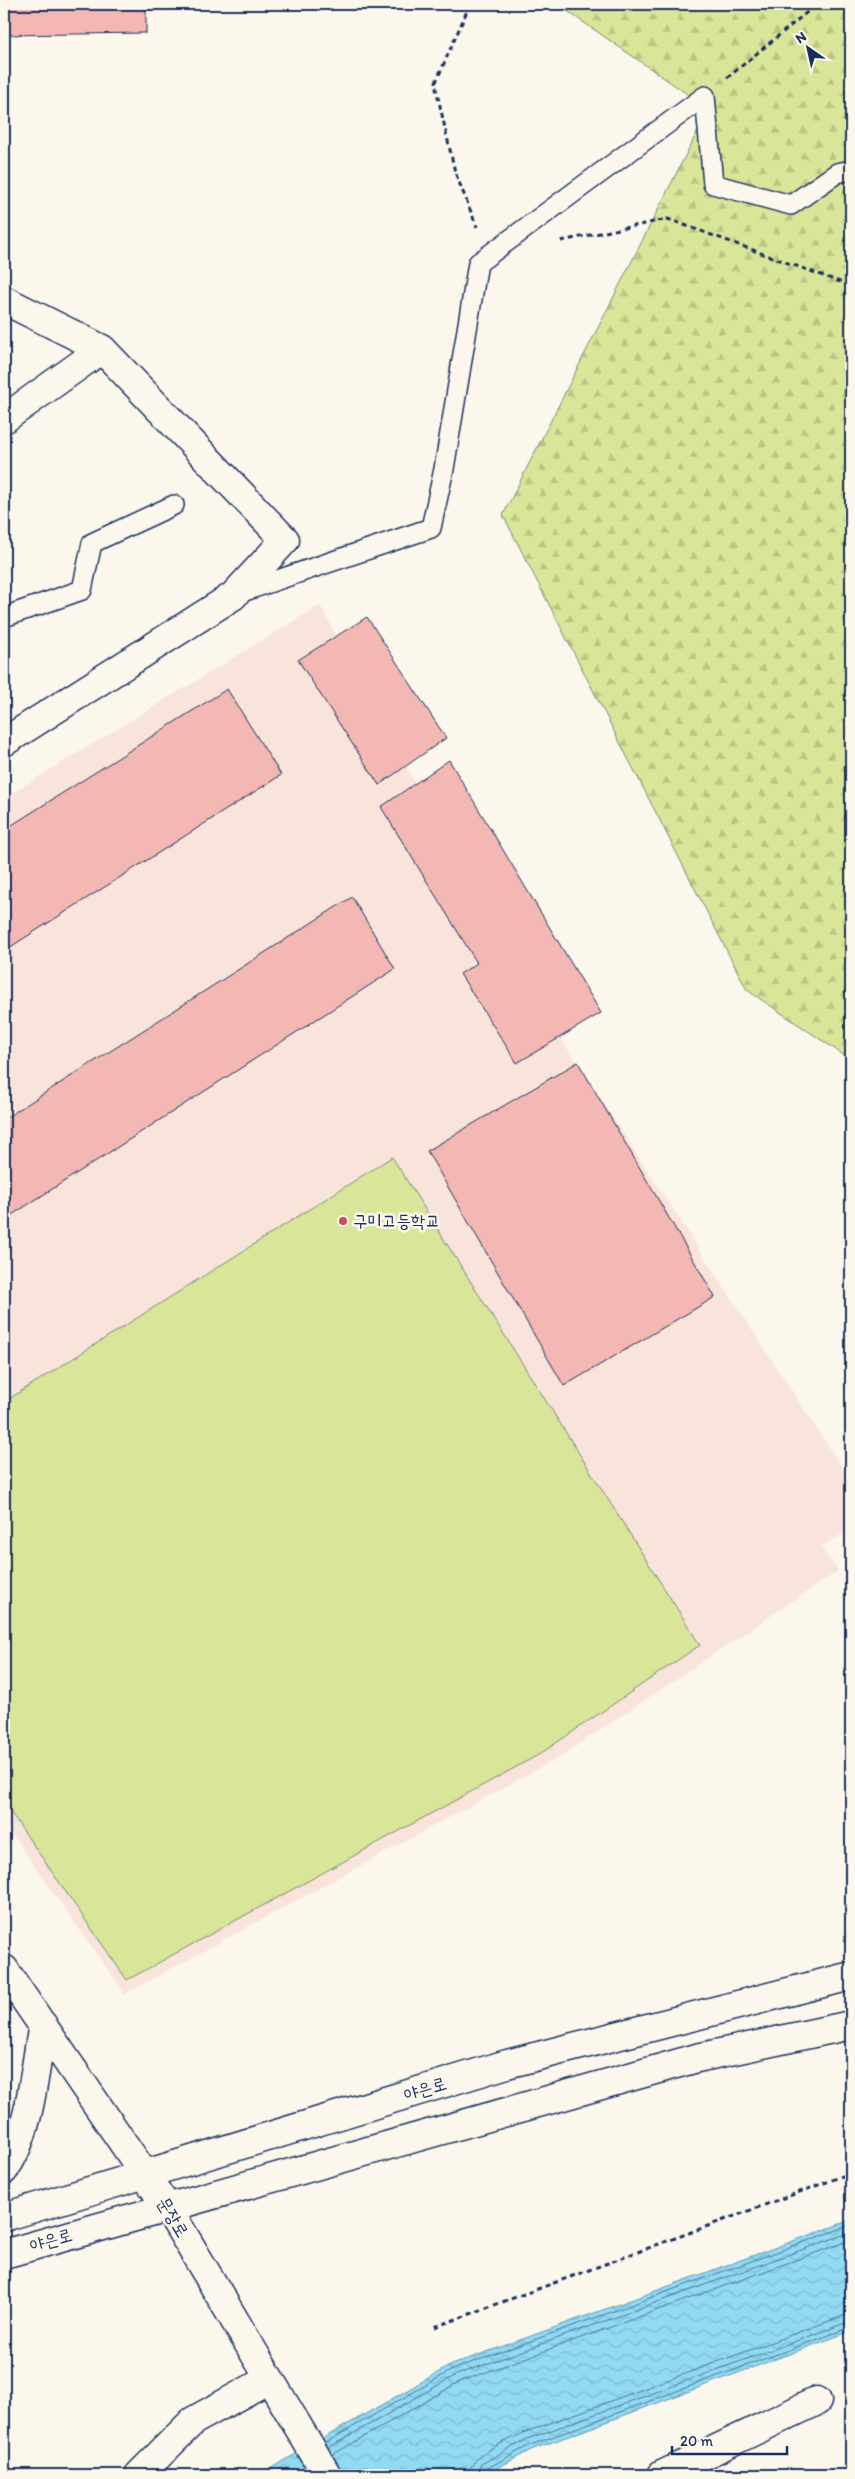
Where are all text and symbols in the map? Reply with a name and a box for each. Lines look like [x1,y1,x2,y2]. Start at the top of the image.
north arrow [782,22,832,72]
text: N [792,28,810,47]
place label: 구미고등학교 [353,1210,440,1232]
marker: 구미고등학교 [337,1215,349,1227]
street label: 야은로 [401,2072,449,2106]
street label: 문장로 [152,2193,194,2241]
street label: 야은로 [27,2223,75,2257]
scale bar [672,2424,788,2456]
text: 20 m [680,2432,714,2450]

